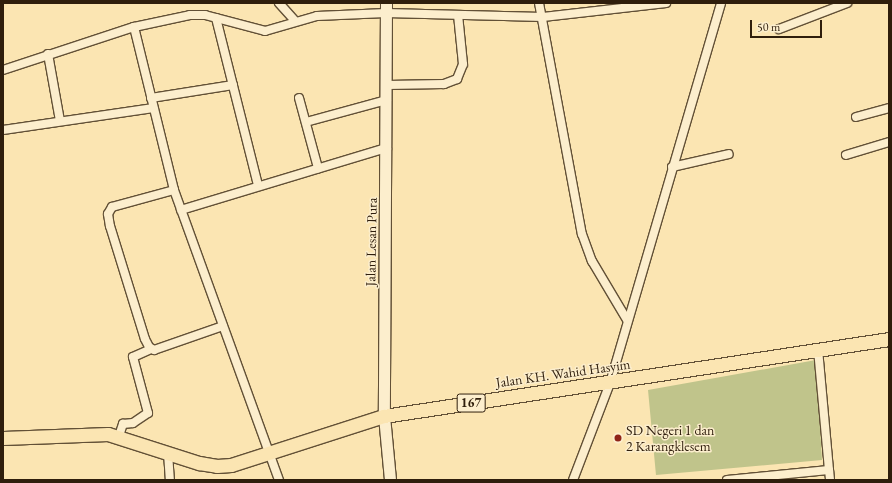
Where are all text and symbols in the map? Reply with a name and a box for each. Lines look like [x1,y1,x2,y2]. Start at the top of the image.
scale bar [752,12,824,38]
text: 50 m [757,19,780,35]
street label: Jalan Lesan Pura [362,197,380,287]
street label: Jalan KH. Wahid Hasyim [495,355,631,391]
road number: 167 [456,392,486,414]
place label: SD Negeri 1 dan 2 Karangklesem [626,422,714,454]
marker: SD Negeri 1 dan 2 Karangklesem [613,433,623,443]

